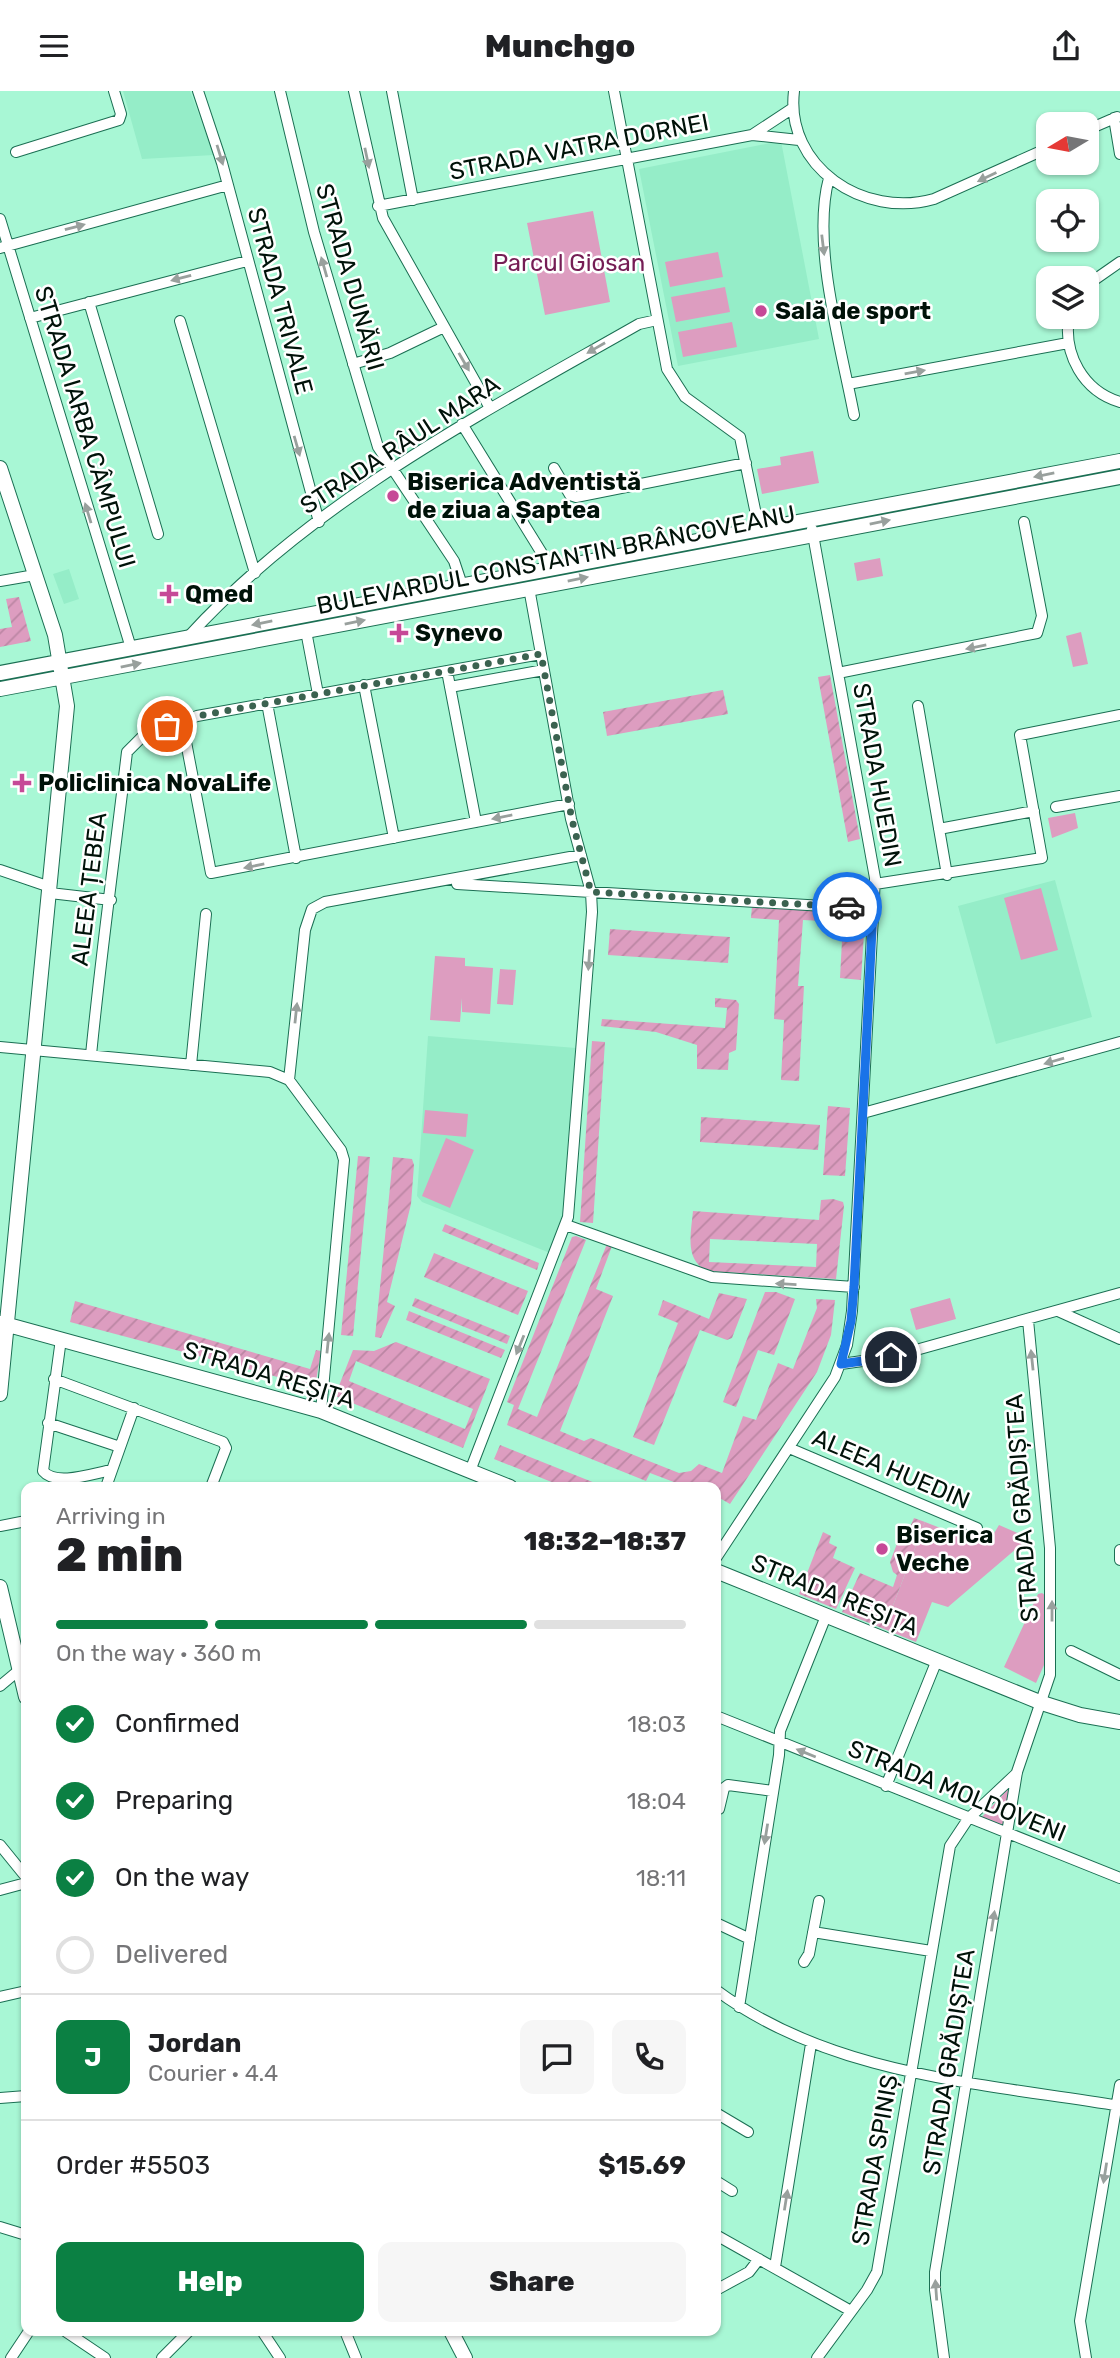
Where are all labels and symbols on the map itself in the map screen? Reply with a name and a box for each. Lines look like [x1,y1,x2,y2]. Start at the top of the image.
street label: STRADA VATRA DORNEI [447,108,711,186]
north arrow [1036,112,1099,175]
one-way arrow [215,145,225,166]
one-way arrow [362,147,373,169]
one-way arrow [977,172,997,183]
street label: STRADA DUNĂRII [310,180,390,374]
street label: STRADA TRIVALE [242,205,318,397]
one-way arrow [64,221,86,232]
one-way arrow [818,234,829,256]
park label: Parcul Giosan [493,249,645,277]
one-way arrow [319,257,329,278]
one-way arrow [170,273,192,284]
street label: STRADA IARBA CÂMPULUI [29,283,141,571]
place label: Sală de sport [775,297,931,325]
marker: Sală de sport [753,303,769,319]
one-way arrow [586,342,605,355]
one-way arrow [458,352,470,372]
one-way arrow [905,366,927,377]
street label: STRADA RÂUL MARA [295,370,505,520]
one-way arrow [292,436,303,458]
place label: Biserica Adventistă de ziua a Șaptea [407,468,641,524]
one-way arrow [1033,470,1055,481]
marker: Biserica Adventistă de ziua a Șaptea [385,488,401,504]
street label: BULEVARDUL CONSTANTIN BRÂNCOVEANU [314,500,798,620]
one-way arrow [83,502,93,523]
one-way arrow [869,516,891,527]
one-way arrow [567,573,589,584]
place label: Qmed [185,580,253,608]
marker: Qmed [159,584,179,604]
one-way arrow [344,616,366,627]
one-way arrow [251,618,273,629]
place label: Synevo [415,619,503,647]
marker: Synevo [389,623,409,643]
one-way arrow [964,641,986,652]
one-way arrow [120,659,142,670]
street label: STRADA HUEDIN [847,681,907,869]
pin [137,696,197,756]
place label: Policlinica NovaLife [38,769,271,797]
marker: Policlinica NovaLife [12,773,32,793]
street label: ALEEA ȚEBEA [66,811,112,967]
one-way arrow [491,812,513,823]
one-way arrow [243,860,265,871]
courier [812,872,882,942]
one-way arrow [583,949,594,971]
one-way arrow [291,1001,302,1023]
one-way arrow [1043,1056,1064,1066]
one-way arrow [774,1278,796,1289]
pin [861,1327,921,1387]
one-way arrow [323,1332,334,1354]
one-way arrow [514,1335,525,1356]
street label: STRADA REȘIȚA [180,1336,358,1414]
one-way arrow [1027,1349,1038,1371]
street label: STRADA GRĂDIȘTEA [1000,1393,1044,1623]
street label: ALEEA HUEDIN [808,1423,974,1515]
place label: Biserica Veche [896,1521,993,1577]
marker: Biserica Veche [874,1541,890,1557]
street label: STRADA REȘIȚA [747,1549,923,1641]
one-way arrow [1046,1600,1058,1622]
street label: STRADA MOLDOVENI [844,1734,1070,1848]
one-way arrow [795,1748,816,1759]
one-way arrow [760,1823,771,1845]
one-way arrow [988,1910,999,1932]
street label: STRADA GRĂDIȘTEA [917,1947,981,2177]
street label: STRADA SPINIȘ [846,2072,904,2248]
one-way arrow [1099,2162,1110,2184]
one-way arrow [781,2189,792,2211]
one-way arrow [930,2279,941,2301]

